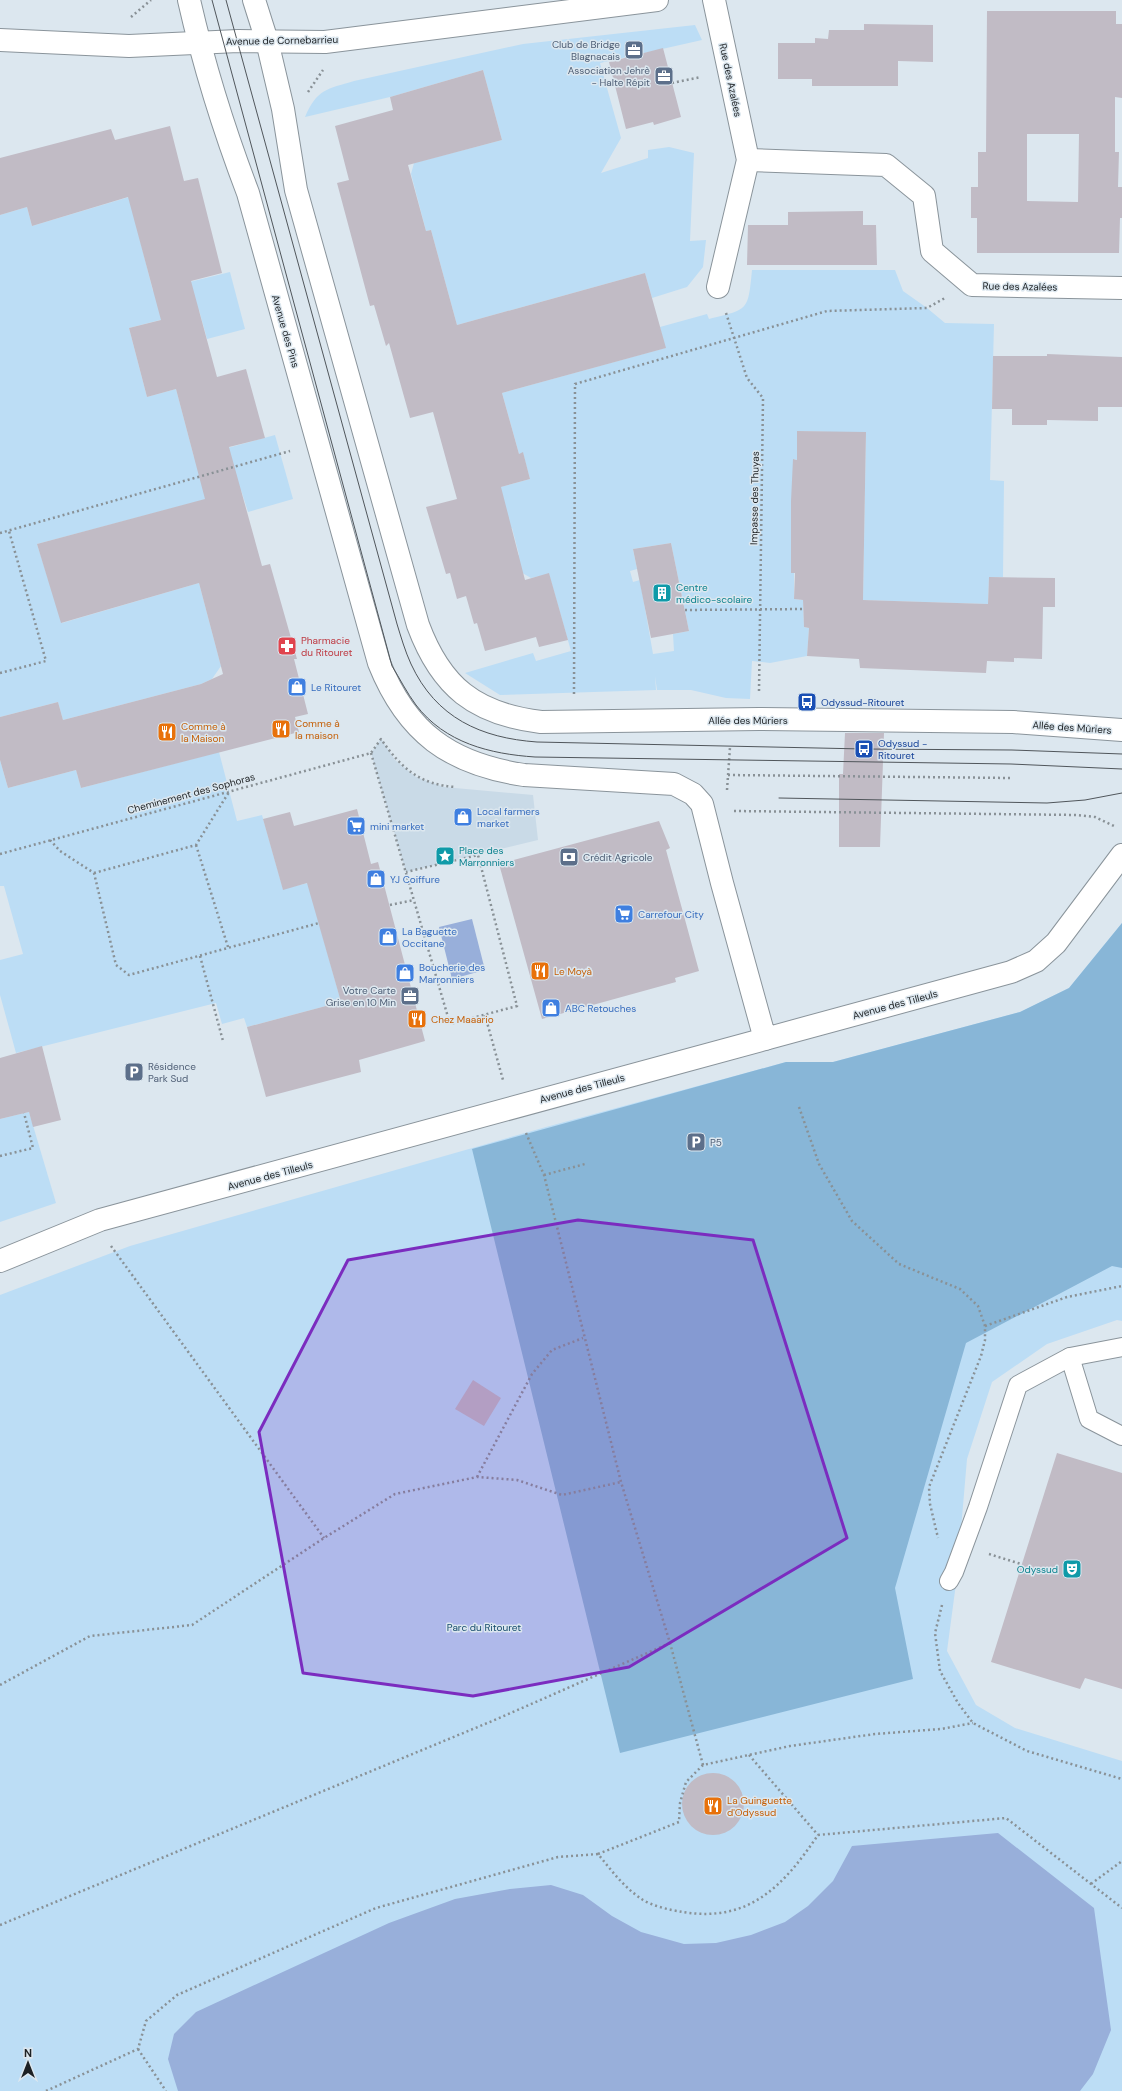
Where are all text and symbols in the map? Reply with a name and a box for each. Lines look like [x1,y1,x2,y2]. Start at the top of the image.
street label: Avenue de Cornebarrieu [226,33,339,48]
place label: Club de Bridge Blagnacais [552,38,620,63]
office icon: Club de Bridge Blagnacais [623,39,645,61]
street label: Rue des Azalées [716,42,745,118]
place label: Association Jehrè - Halte Répit [568,64,650,89]
office icon: Association Jehrè - Halte Répit [653,65,675,87]
street label: Rue des Azalées [982,279,1058,294]
street label: Avenue des Pins [269,293,302,369]
street label: Impasse des Thuyas [747,451,762,545]
place label: Centre médico-scolaire [676,581,753,606]
building icon: Centre médico-scolaire [651,582,673,604]
place label: Pharmacie du Ritouret [301,634,352,659]
pharmacy icon: Pharmacie du Ritouret [276,635,298,657]
shop icon: Le Ritouret [286,676,308,698]
place label: Le Ritouret [311,681,361,694]
bus stop icon: Odyssud-Ritouret [796,691,818,713]
place label: Odyssud-Ritouret [821,696,905,709]
street label: Allée des Mûriers [708,714,788,727]
place label: Comme à la maison [295,717,340,742]
restaurant icon: Comme à la maison [270,718,292,740]
street label: Allée des Mûriers [1032,718,1112,737]
place label: Comme à la Maison [181,720,226,745]
restaurant icon: Comme à la Maison [156,721,178,743]
place label: Odyssud - Ritouret [878,737,927,762]
bus stop icon: Odyssud - Ritouret [853,738,875,760]
street label: Cheminement des Sophoras [126,770,256,817]
place label: Local farmers market [477,805,540,830]
shop icon: Local farmers market [452,806,474,828]
supermarket icon: mini market [345,815,367,837]
place label: mini market [370,820,424,833]
place label: Place des Marronniers [459,844,514,869]
place icon: Place des Marronniers [434,845,456,867]
bank icon: Crédit Agricole [558,846,580,868]
place label: Crédit Agricole [583,851,653,864]
shop icon: YJ Coiffure [365,868,387,890]
place label: YJ Coiffure [390,873,440,886]
supermarket icon: Carrefour City [613,903,635,925]
place label: Carrefour City [638,908,704,921]
place label: La Baguette Occitane [402,925,457,950]
shop icon: La Baguette Occitane [377,926,399,948]
restaurant icon: Le Moyà [529,960,551,982]
place label: Boucherie des Marronniers [419,961,485,986]
shop icon: Boucherie des Marronniers [394,962,416,984]
place label: Le Moyà [554,965,592,978]
place label: Votre Carte Grise en 10 Min [326,984,396,1009]
office icon: Votre Carte Grise en 10 Min [399,985,421,1007]
street label: Avenue des Tilleuls [851,987,939,1022]
shop icon: ABC Retouches [540,997,562,1019]
place label: ABC Retouches [565,1002,636,1015]
restaurant icon: Chez Maaario [406,1008,428,1030]
place label: Chez Maaario [431,1013,494,1026]
place label: Résidence Park Sud [148,1060,196,1085]
parking icon: Résidence Park Sud [123,1061,145,1083]
street label: Avenue des Tilleuls [538,1071,626,1106]
parking icon: P5 [685,1131,707,1153]
place label: P5 [710,1136,722,1149]
street label: Avenue des Tilleuls [226,1158,314,1193]
theatre icon: Odyssud [1061,1558,1083,1580]
place label: Odyssud [1017,1563,1058,1576]
park label: Parc du Ritouret [447,1621,521,1634]
place label: La Guinguette d'Odyssud [727,1794,792,1819]
restaurant icon: La Guinguette d'Odyssud [702,1795,724,1817]
north arrow [8,2043,48,2083]
text: N [24,2046,32,2060]

